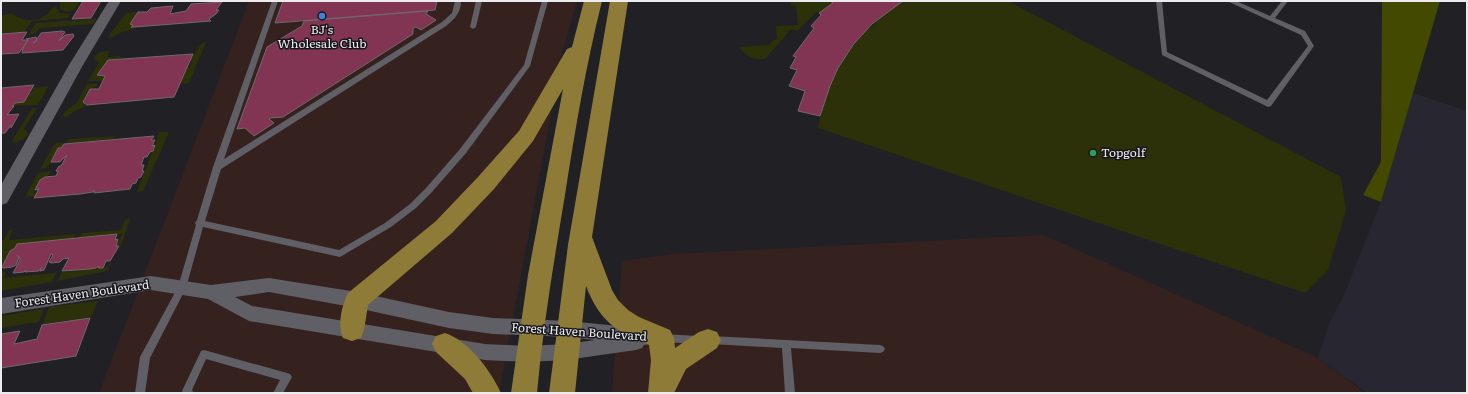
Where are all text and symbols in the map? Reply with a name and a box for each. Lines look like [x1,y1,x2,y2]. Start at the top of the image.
marker: BJ's Wholesale Club [317,11,327,21]
place label: BJ's Wholesale Club [278,20,366,52]
place label: Topgolf [1101,143,1147,161]
marker: Topgolf [1088,148,1098,158]
street label: Forest Haven Boulevard [13,275,151,311]
street label: Forest Haven Boulevard [511,317,648,345]

